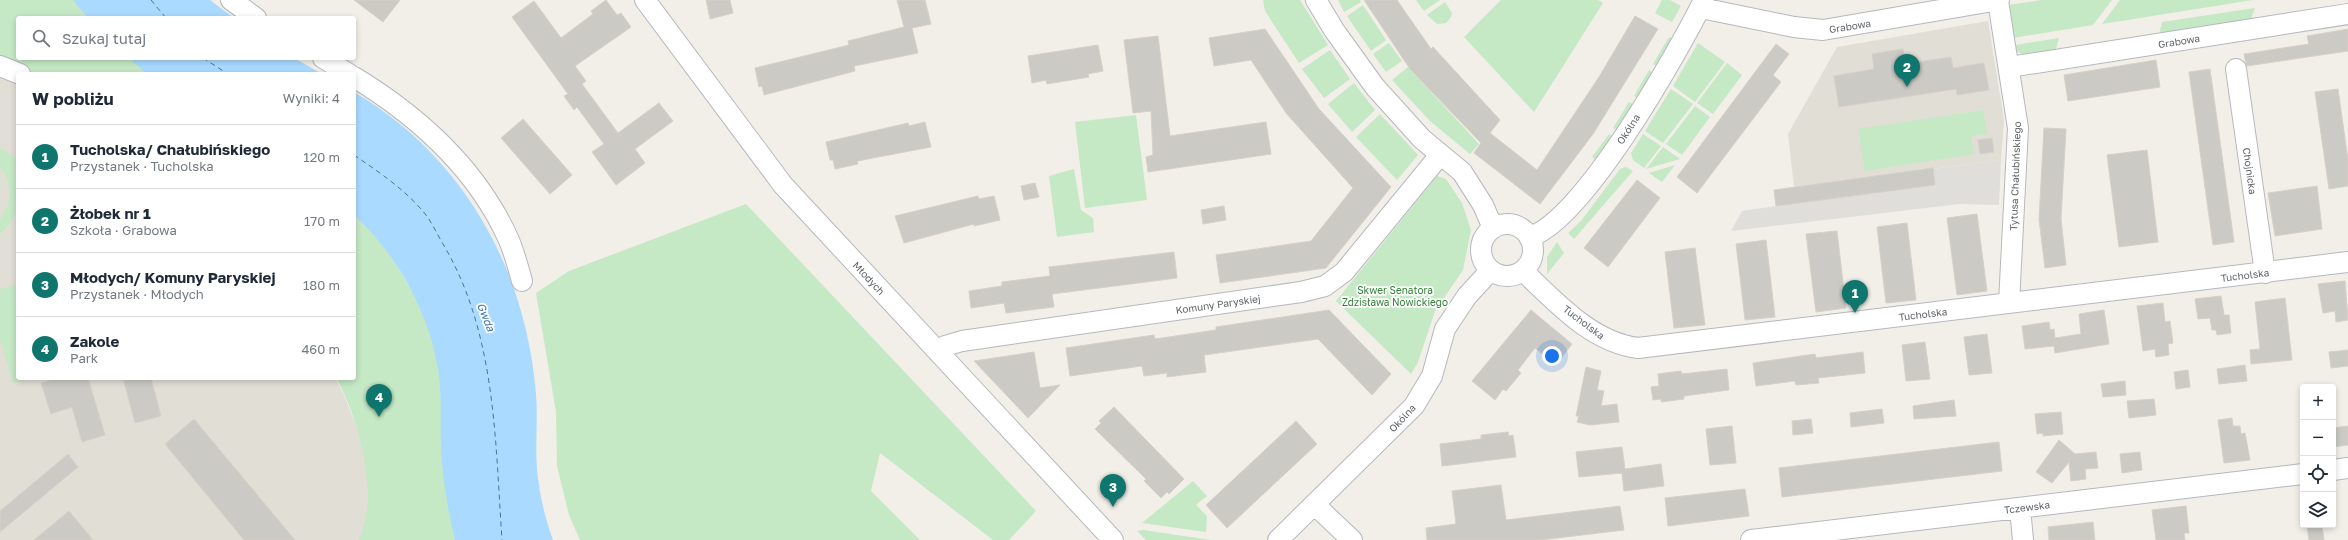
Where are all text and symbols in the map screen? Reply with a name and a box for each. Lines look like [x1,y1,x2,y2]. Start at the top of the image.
search box [16,16,356,60]
street label: Grabowa [1828,17,1872,35]
icon: search [30,27,52,49]
text: Szukaj tutaj [62,29,146,47]
street label: Grabowa [2157,32,2201,50]
pin: 2 [1894,54,1920,87]
text: W pobliżu [32,88,114,109]
text: Wyniki: 4 [283,90,340,106]
street label: Okólna [1614,112,1642,146]
street label: Tytusa Chałubińskiego [2007,121,2023,231]
text: Tucholska/ Chałubińskiego [70,140,270,158]
street label: Chojnicka [2241,147,2259,195]
text: 1 [42,149,48,165]
text: 120 m [303,149,340,165]
text: Przystanek · Tucholska [70,158,214,174]
text: Żłobek nr 1 [70,204,151,222]
text: 2 [41,213,49,229]
text: 170 m [304,213,340,229]
text: Szkoła · Grabowa [70,222,177,238]
street label: Młodych [851,259,887,297]
street label: Tucholska [2220,266,2270,284]
text: Młodych/ Komuny Paryskiej [70,268,276,286]
text: 3 [41,277,49,293]
text: 180 m [303,277,340,293]
pin: 1 [1842,280,1868,313]
park label: Skwer Senatora Zdzisława Nowickiego [1342,284,1448,308]
text: Przystanek · Młodych [70,286,204,302]
street label: Komuny Paryskiej [1175,292,1261,316]
water label: Gwda [475,301,498,334]
street label: Tucholska [1561,303,1607,341]
street label: Tucholska [1898,305,1948,323]
text: Zakole [70,332,119,350]
text: 4 [41,341,49,357]
text: 460 m [301,341,340,357]
your location [1542,346,1562,366]
text: Park [70,350,98,366]
pin: 4 [366,384,392,417]
map controls [2300,384,2336,528]
button: + [2300,384,2336,420]
street label: Okólna [1386,402,1418,434]
button: − [2300,420,2336,456]
button: locate [2300,456,2336,492]
pin: 3 [1100,474,1126,507]
button: layers [2300,492,2336,528]
street label: Tczewska [2003,498,2051,516]

